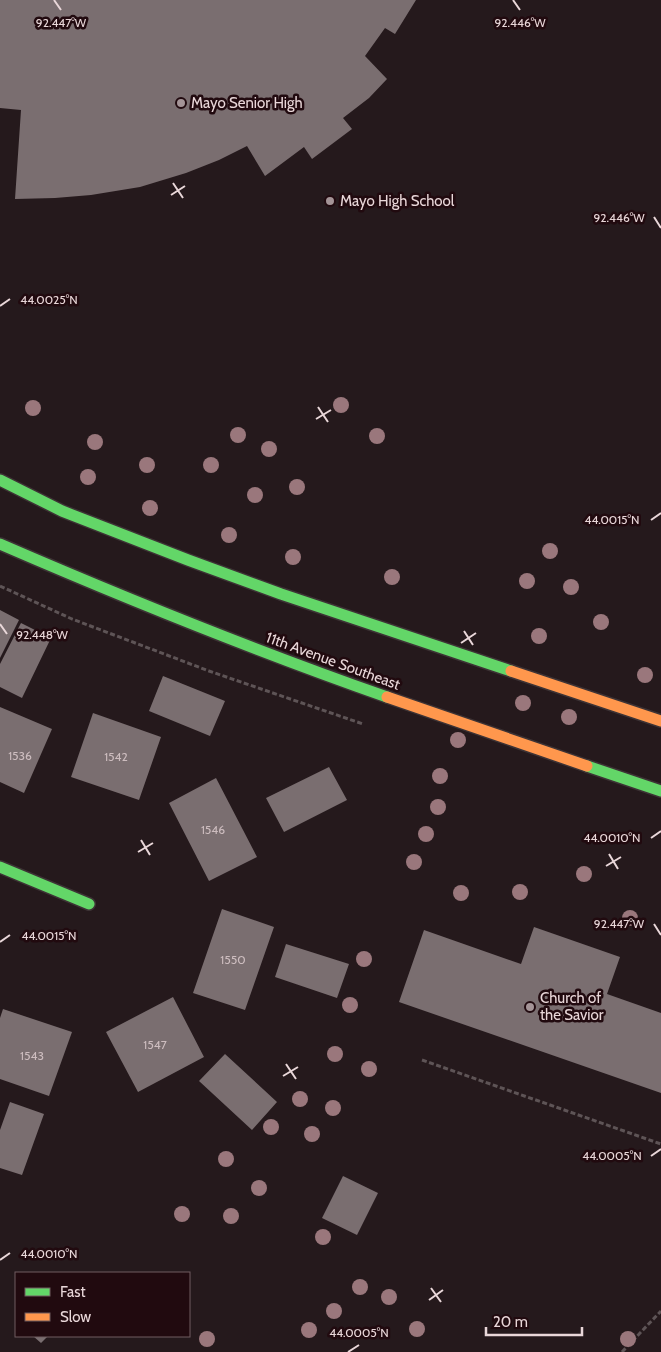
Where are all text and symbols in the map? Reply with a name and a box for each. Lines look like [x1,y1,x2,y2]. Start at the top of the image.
text: 92.447°W [36,15,87,30]
text: 92.446°W [494,15,546,30]
place label: Mayo Senior High [191,94,303,112]
marker: Mayo Senior High [175,97,187,109]
place label: Mayo High School [340,192,455,210]
marker: Mayo High School [324,195,336,207]
text: 92.446°W [593,210,645,225]
text: 44.0025°N [20,292,78,307]
text: 44.0015°N [584,512,640,527]
text: 92.448°W [16,627,68,642]
street label: 11th Avenue Southeast [263,628,403,694]
house number: 1536 [8,748,32,763]
house number: 1542 [104,749,128,764]
house number: 1546 [201,822,225,837]
text: 44.0010°N [584,830,640,845]
text: 92.447°W [594,916,645,931]
text: 44.0015°N [21,928,77,943]
house number: 1550 [220,952,246,967]
place label: Church of the Savior [540,989,604,1024]
marker: Church of the Savior [524,1001,536,1013]
house number: 1547 [143,1037,167,1052]
house number: 1543 [20,1048,44,1063]
text: 44.0005°N [582,1148,642,1163]
text: 44.0010°N [21,1246,77,1261]
legend [15,1272,190,1337]
text: Fast [60,1283,85,1301]
scale bar [486,1304,582,1336]
text: Slow [60,1308,91,1326]
text: 20 m [493,1313,528,1331]
text: 44.0005°N [329,1325,389,1340]

